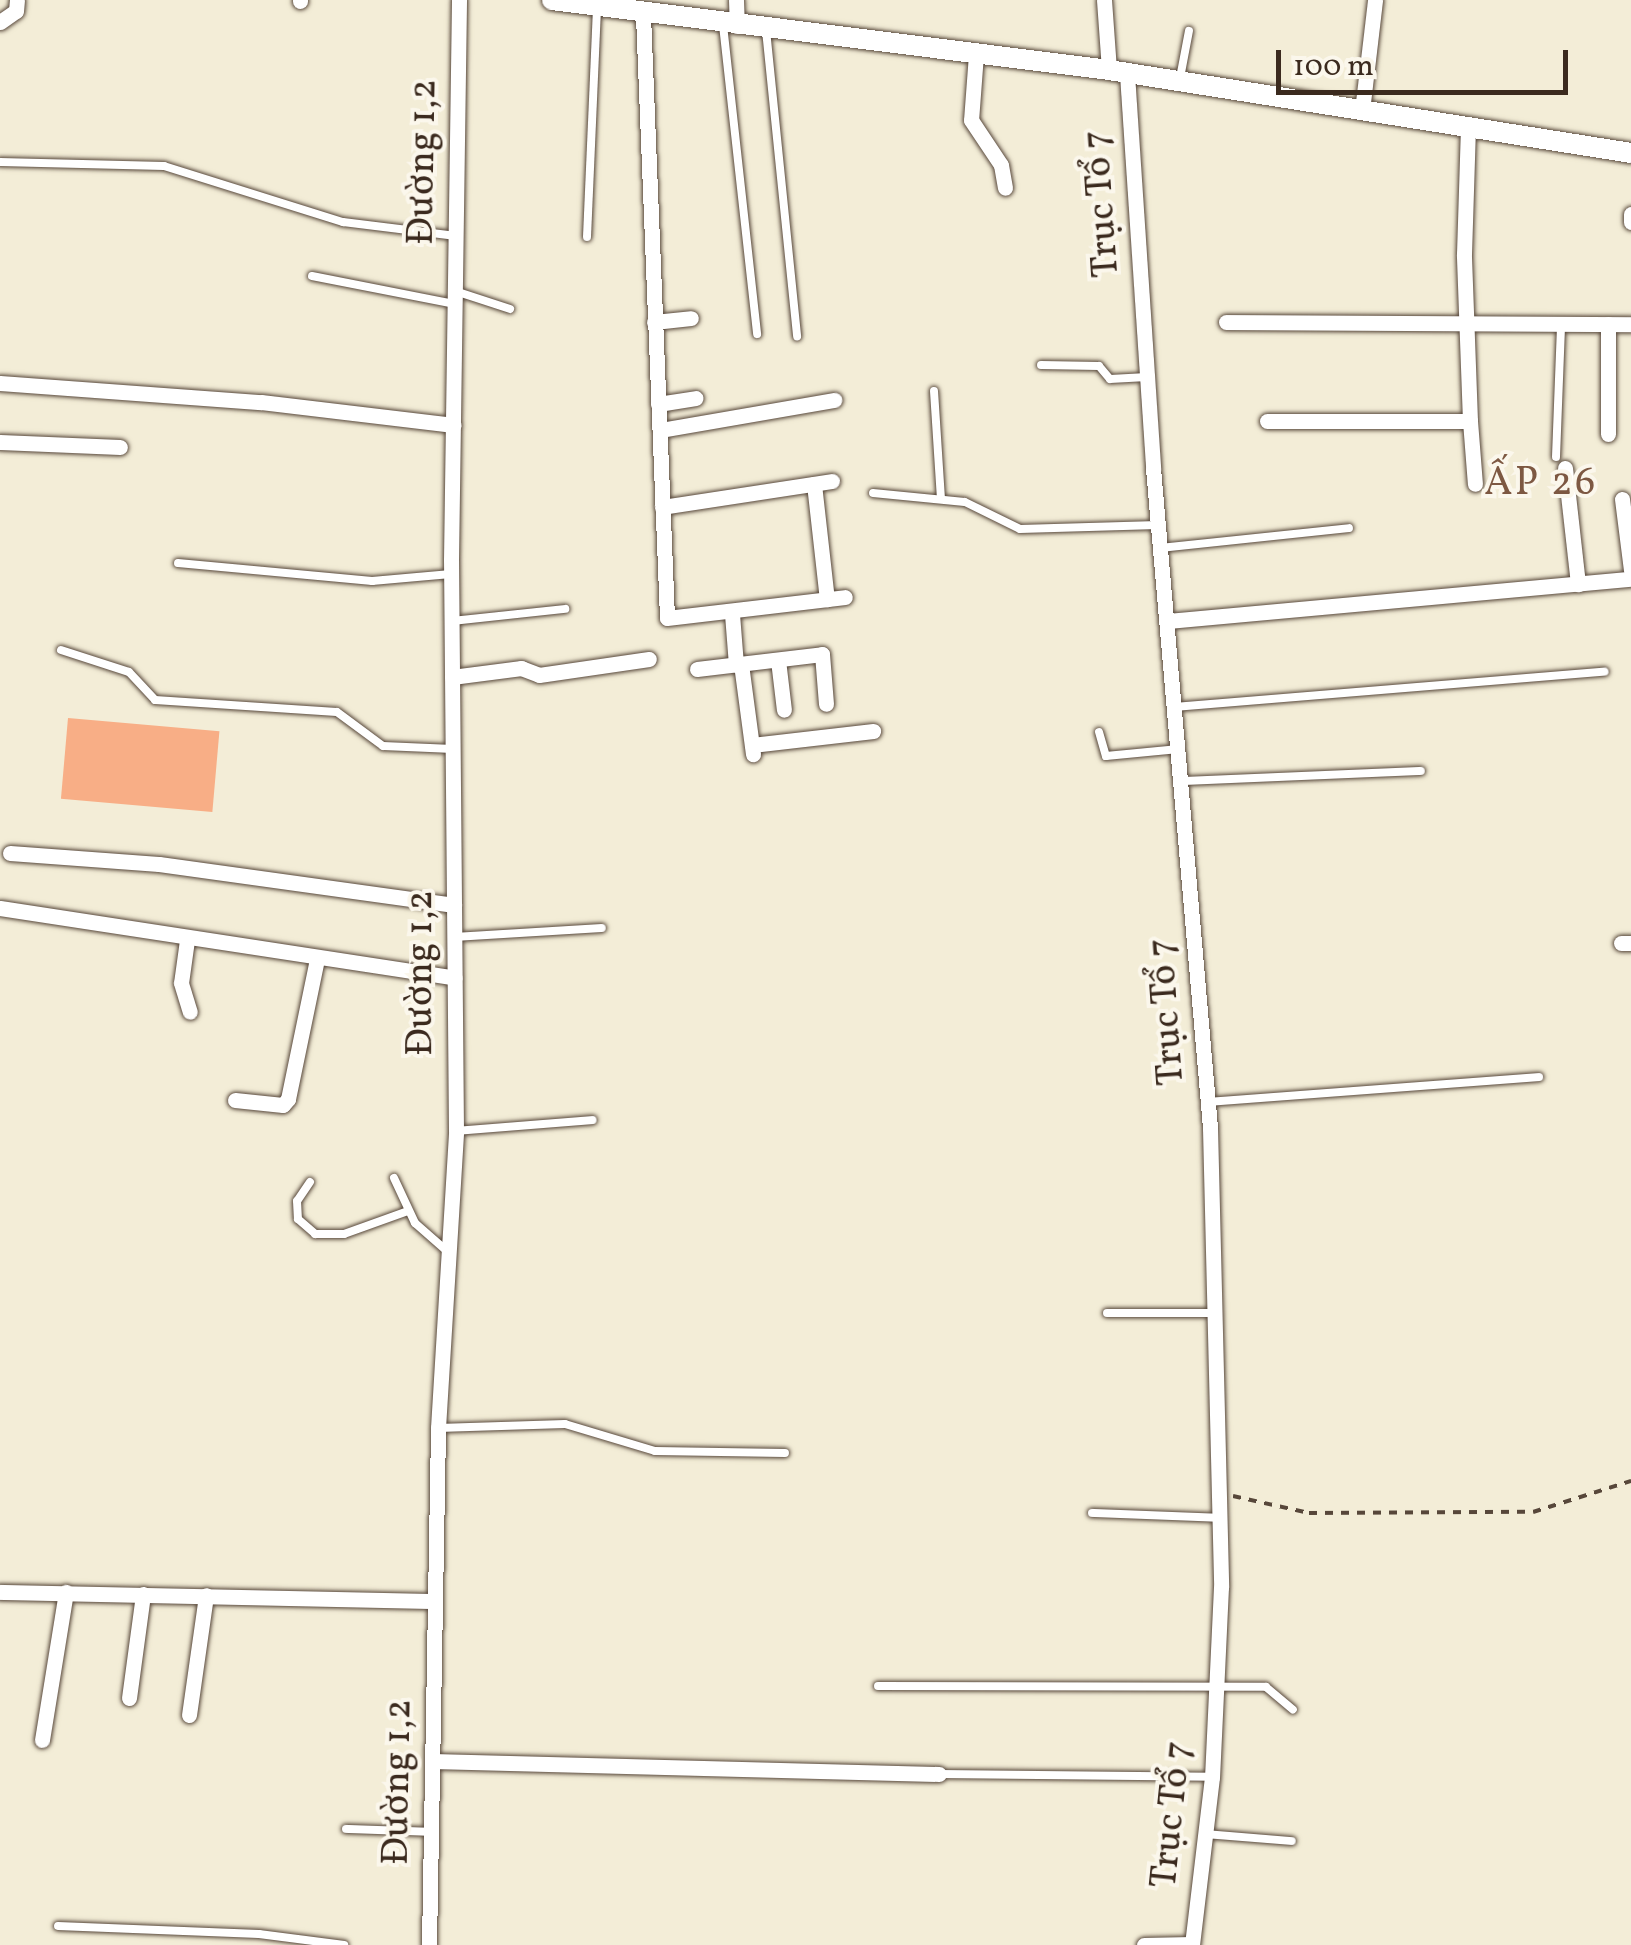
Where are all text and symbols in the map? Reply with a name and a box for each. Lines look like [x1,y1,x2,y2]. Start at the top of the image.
scale bar [1281,30,1574,92]
text: 100 m [1293,46,1374,88]
street label: Đường 1,2 [400,79,448,245]
street label: Trục Tổ 7 [1075,128,1131,280]
district label: ẤP 26 [1484,460,1598,508]
street label: Đường 1,2 [399,890,445,1056]
street label: Trục Tổ 7 [1140,936,1196,1088]
street label: Đường 1,2 [375,1699,423,1865]
street label: Trục Tổ 7 [1143,1739,1203,1891]

